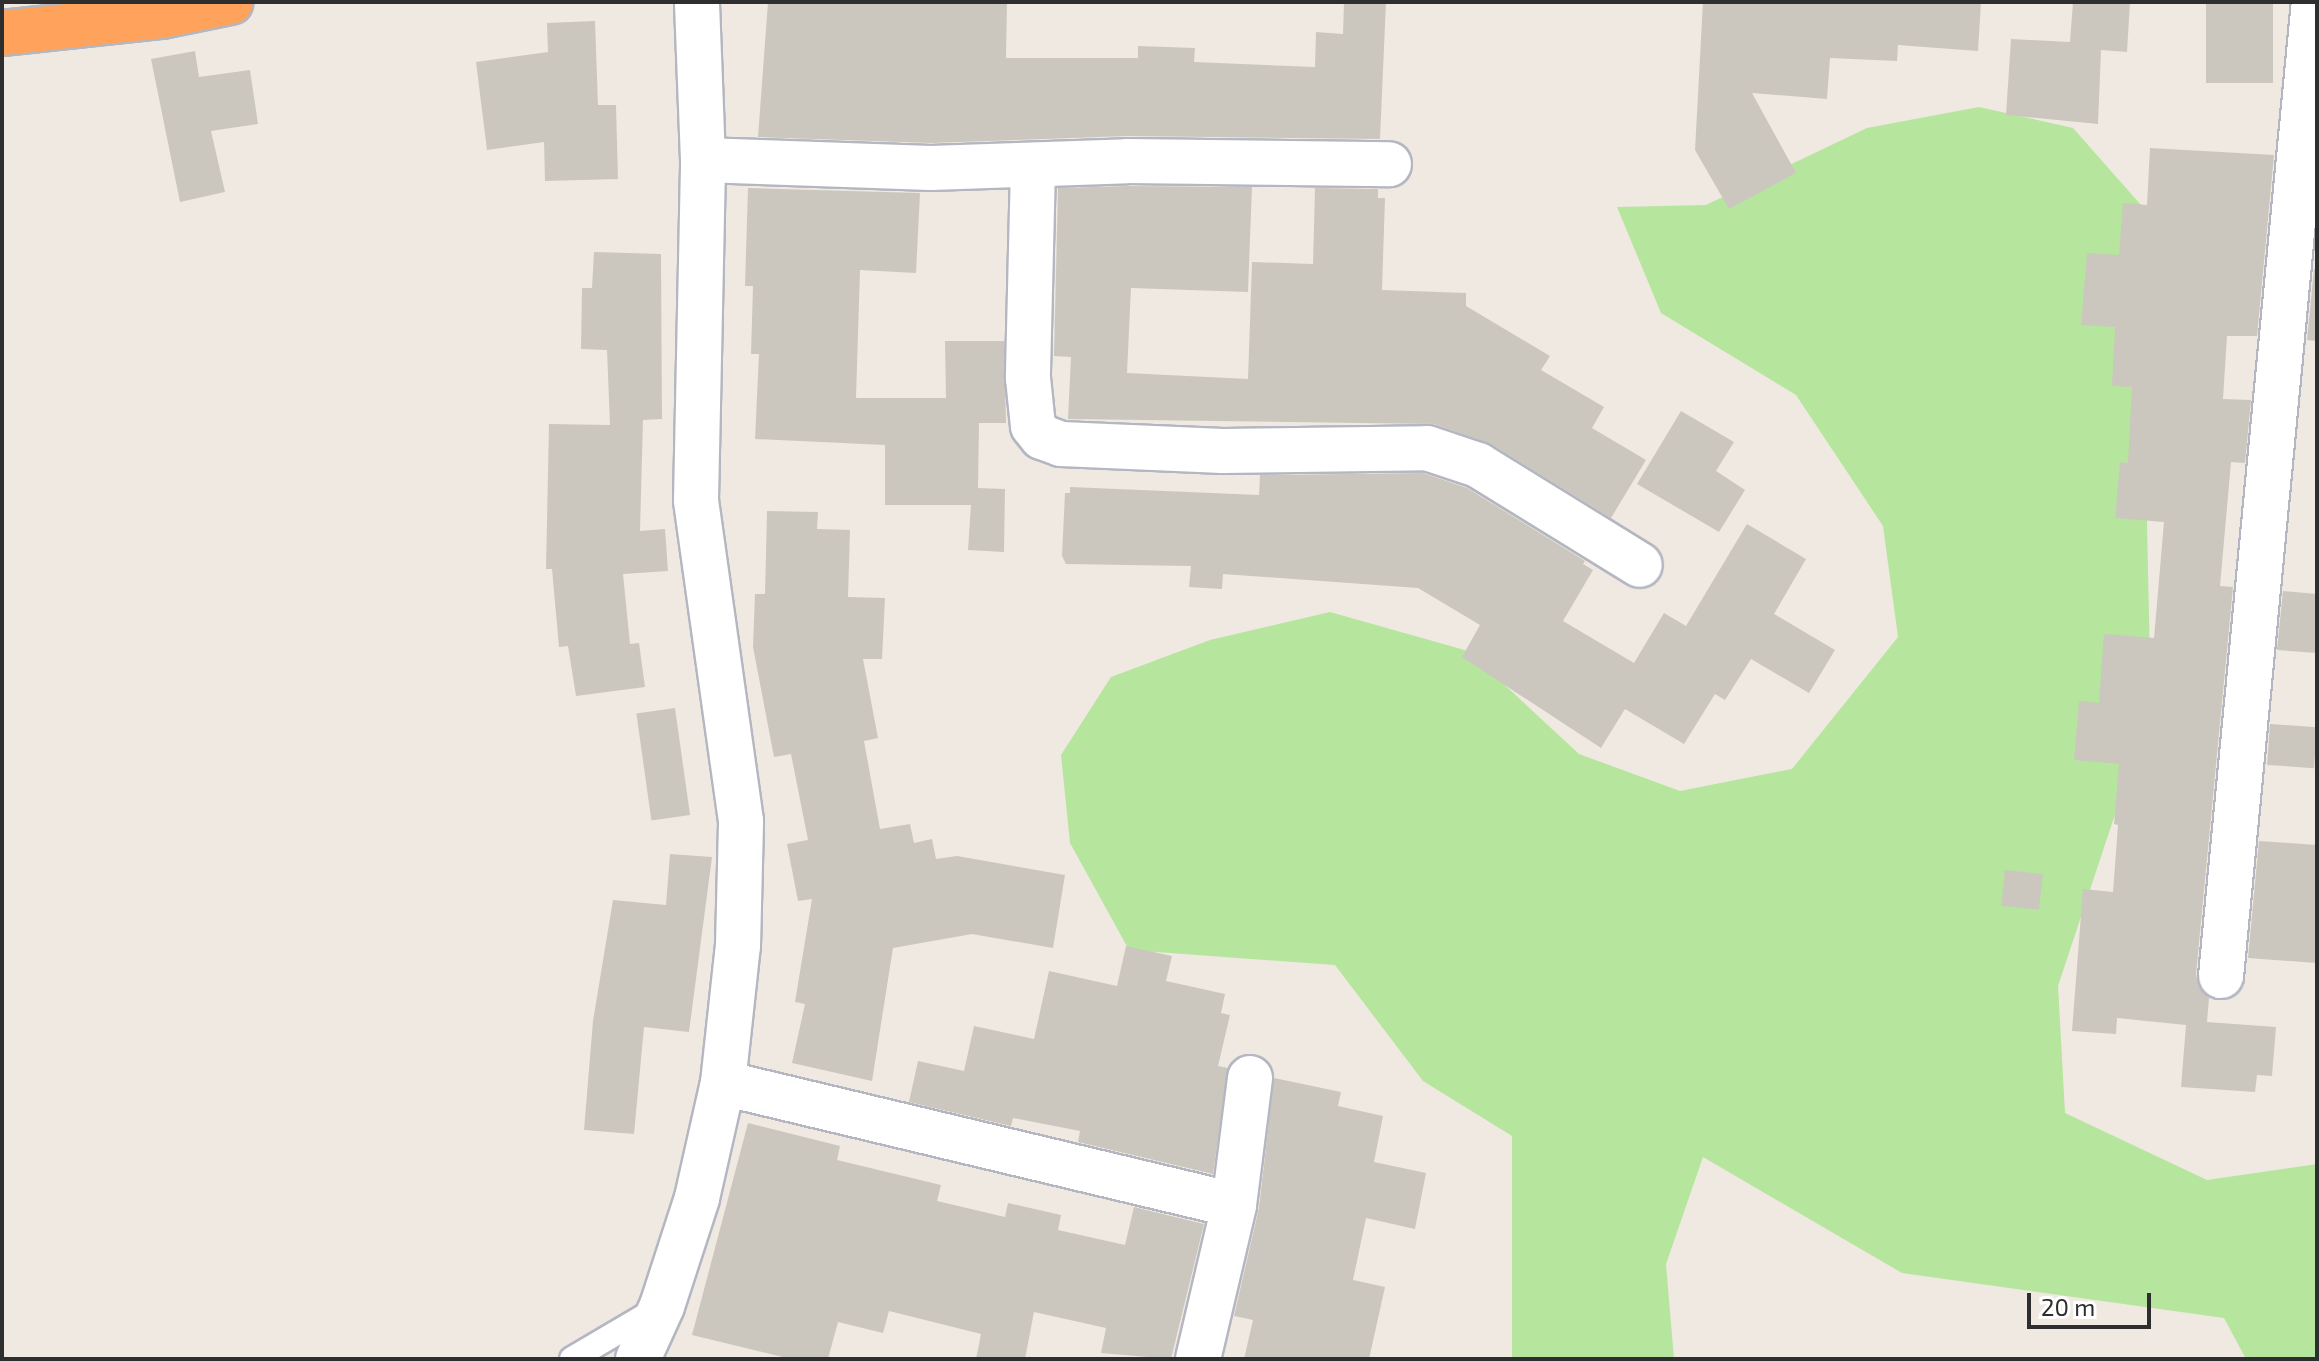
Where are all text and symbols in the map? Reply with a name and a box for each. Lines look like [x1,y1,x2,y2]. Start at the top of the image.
scale bar [2031,1277,2155,1327]
text: 20 m [2041,1292,2095,1321]

